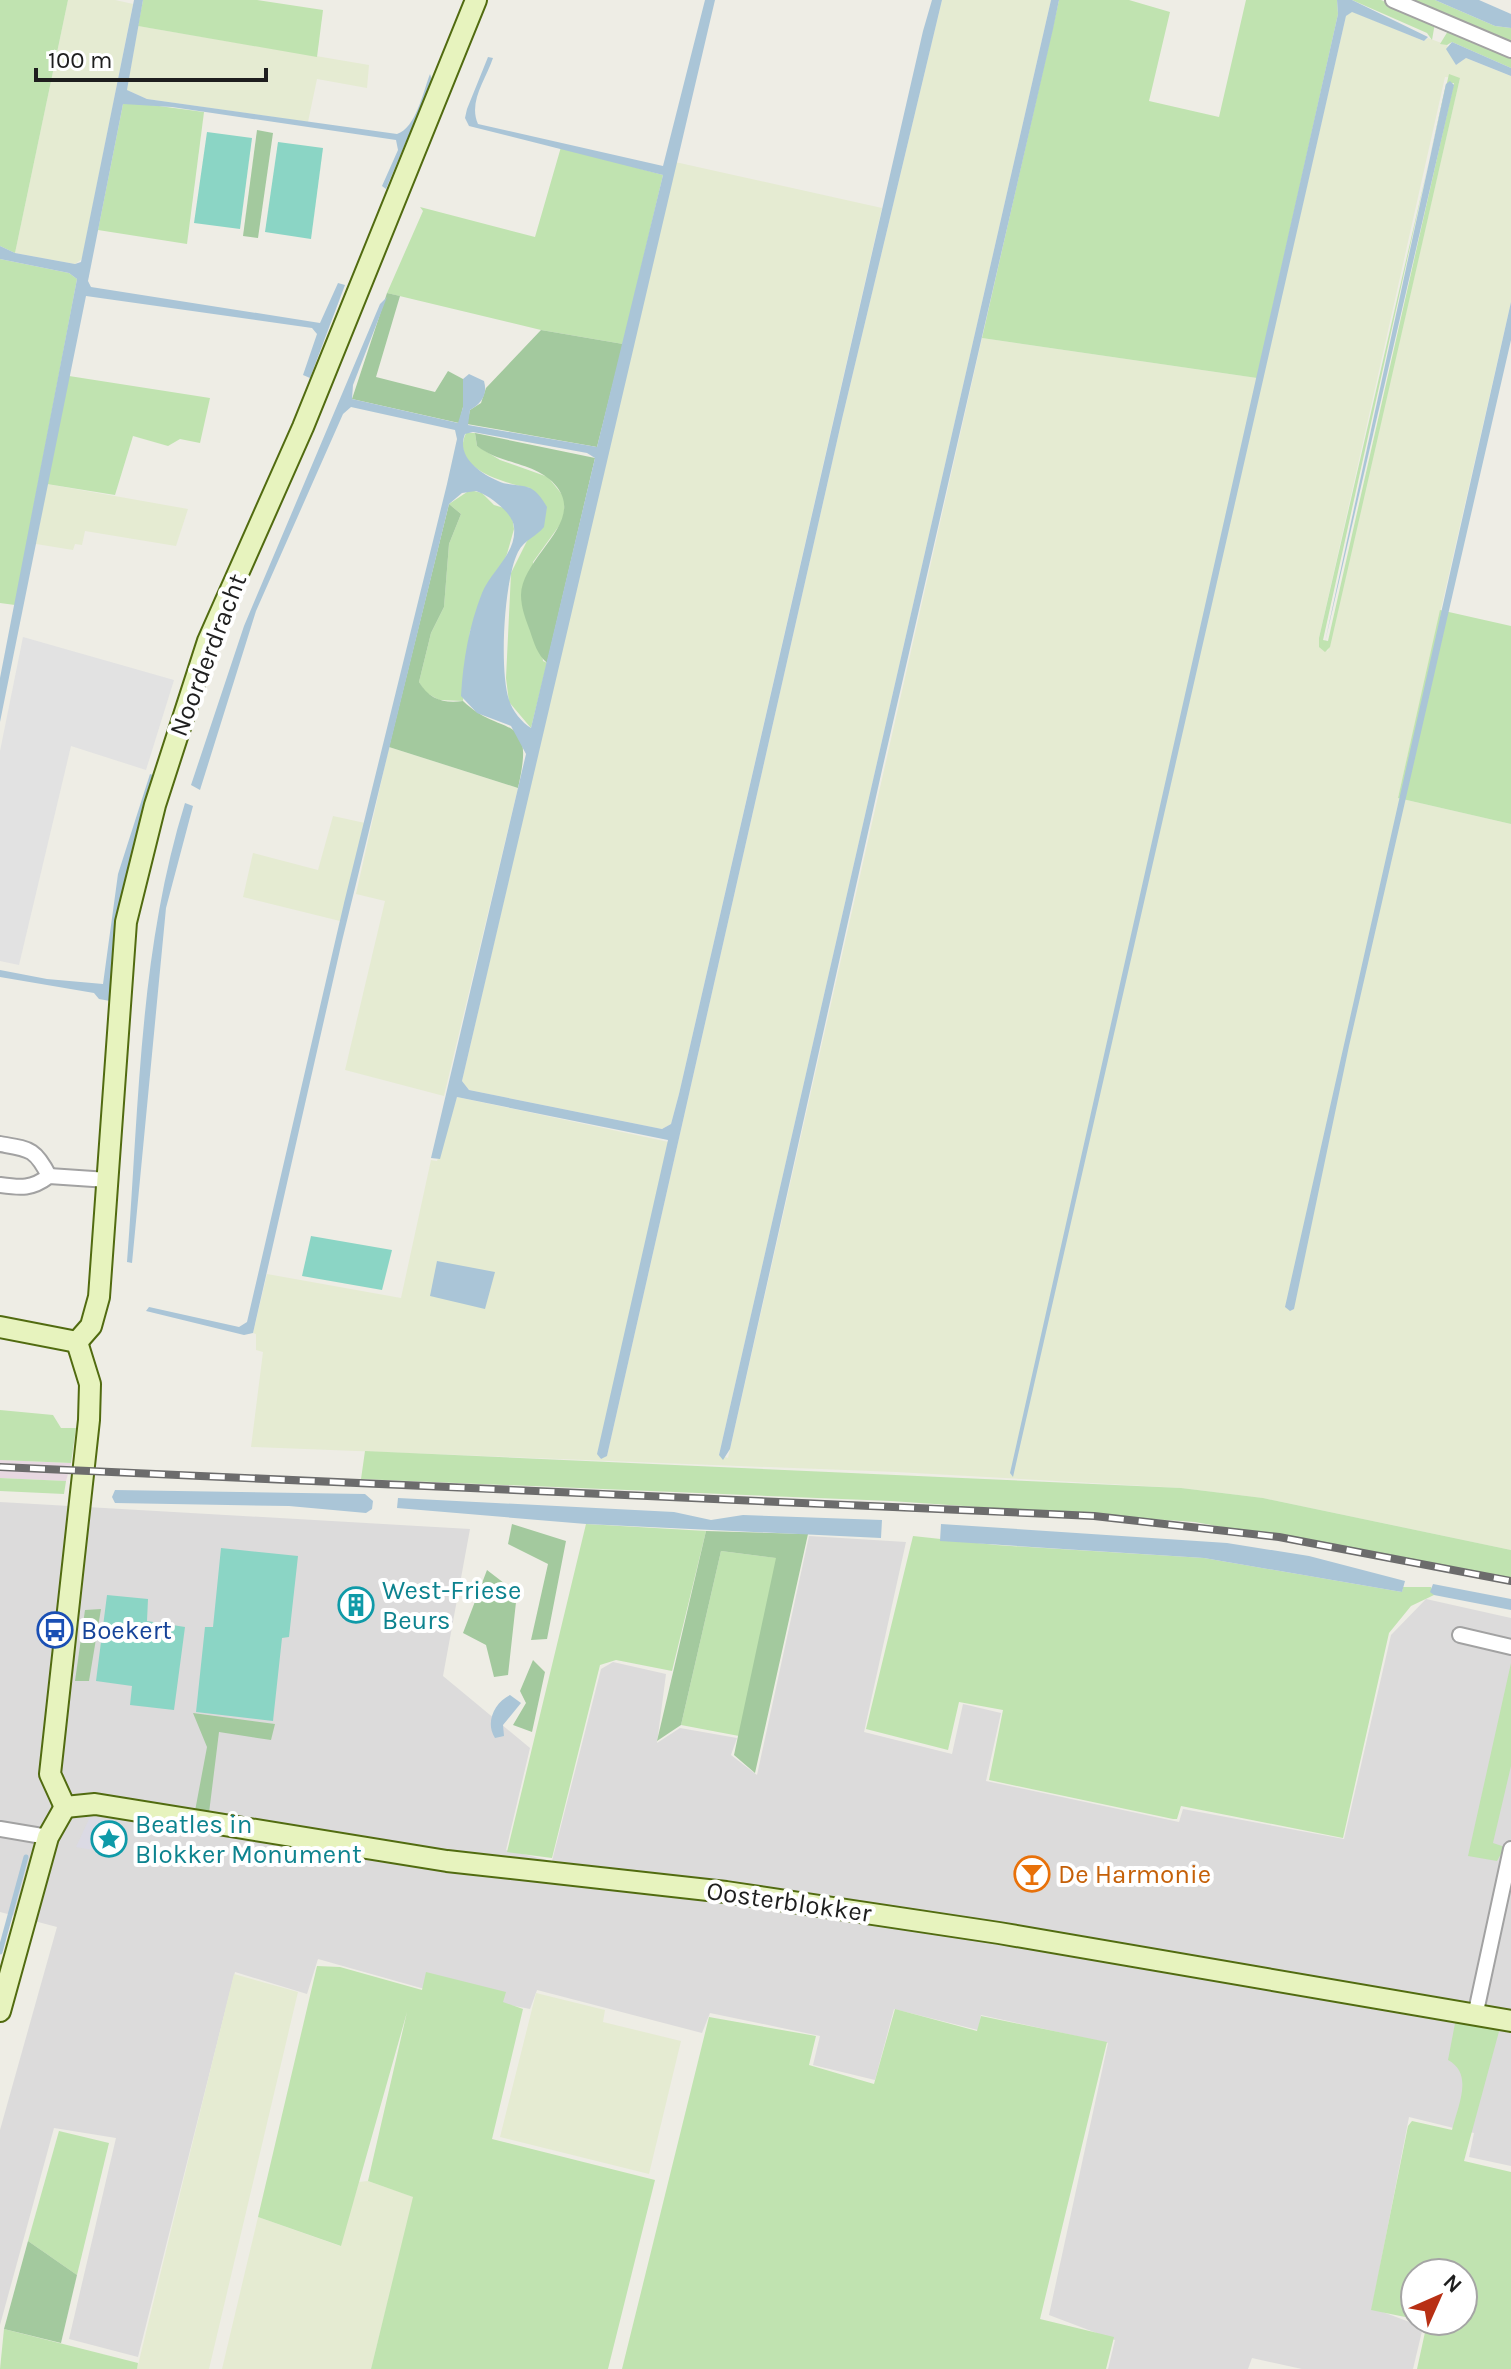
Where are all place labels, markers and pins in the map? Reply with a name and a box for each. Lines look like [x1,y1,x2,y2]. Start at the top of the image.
place label: West-Friese Beurs [382,1575,521,1636]
building icon: West-Friese Beurs [337,1586,375,1624]
bus stop icon: Boekert [36,1611,74,1649]
place label: Boekert [81,1615,172,1646]
place label: Beatles in Blokker Monument [135,1809,362,1870]
place icon: Beatles in Blokker Monument [90,1820,128,1858]
bar icon: De Harmonie [1013,1855,1051,1893]
place label: De Harmonie [1058,1859,1211,1890]

